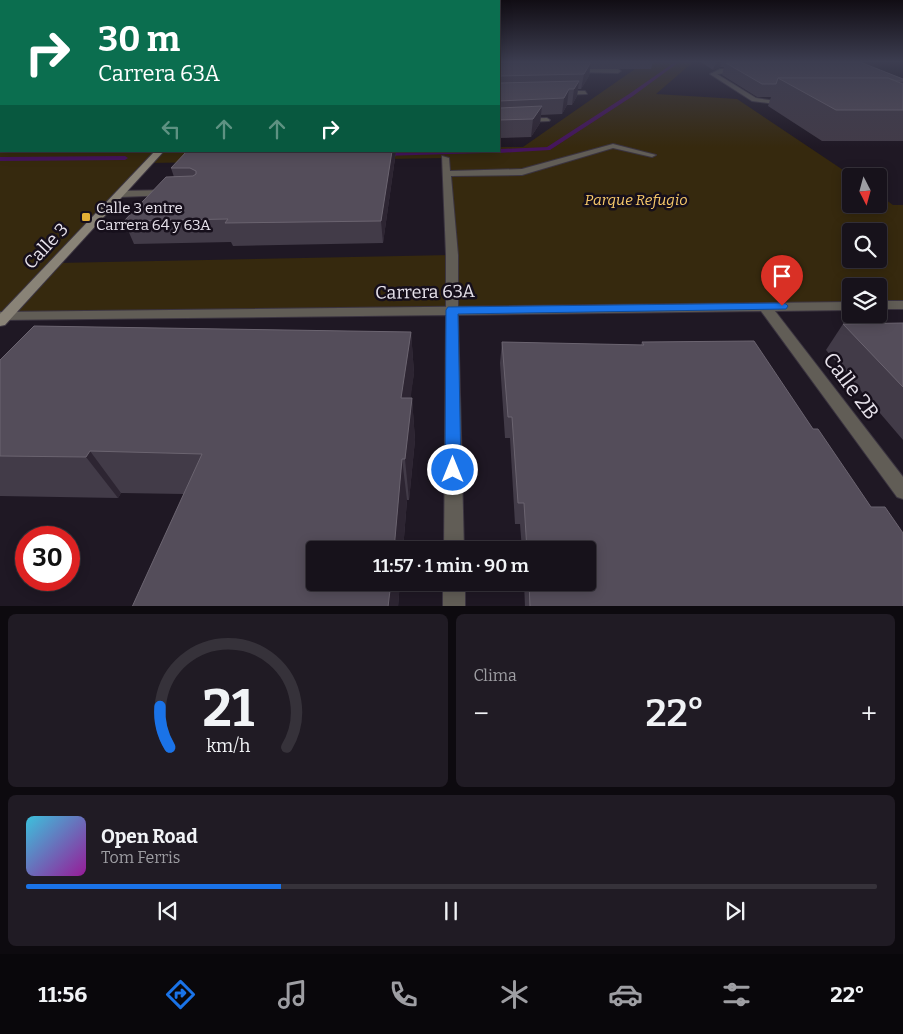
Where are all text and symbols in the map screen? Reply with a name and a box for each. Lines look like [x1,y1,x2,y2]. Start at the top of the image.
text: 30 m [98,18,180,60]
icon: right [15,20,80,85]
text: Carrera 63A [98,60,220,87]
icon: left [157,115,185,143]
icon: ahead [210,115,238,143]
icon: ahead [263,115,291,143]
icon: right [316,115,344,143]
north arrow [842,168,888,212]
map controls [842,168,887,323]
park label: Parque Refugio [584,191,688,209]
place label: Calle 3 entre Carrera 64 y 63A [96,199,211,234]
marker: Calle 3 entre Carrera 64 y 63A [80,211,92,223]
street label: Calle 3 [19,218,73,274]
button: search [842,223,887,268]
pin [761,255,803,306]
icon: arrive [768,262,796,290]
button: layers [842,278,887,323]
street label: Carrera 63A [375,280,475,304]
street label: Calle 2B [817,347,885,425]
position arrow [426,443,478,495]
speed limit sign: 30 [15,526,80,591]
text: 11:57 · 1 min · 90 m [373,554,529,577]
text: Clima [474,666,517,685]
text: 21 [202,677,254,740]
text: 22° [645,690,705,736]
text: − [474,697,489,730]
text: + [861,697,877,730]
text: km/h [206,735,250,757]
text: Open Road [101,825,198,848]
text: Tom Ferris [101,848,180,867]
icon: previous [154,897,182,925]
icon: pause [437,897,465,925]
icon: next [721,897,749,925]
icon: directions [163,977,198,1012]
icon: music [275,977,310,1012]
icon: phone [386,977,421,1012]
icon: climate [497,977,532,1012]
icon: car [608,977,643,1012]
icon: filters [719,977,754,1012]
text: 11:56 [38,981,87,1008]
text: 22° [830,981,865,1008]

